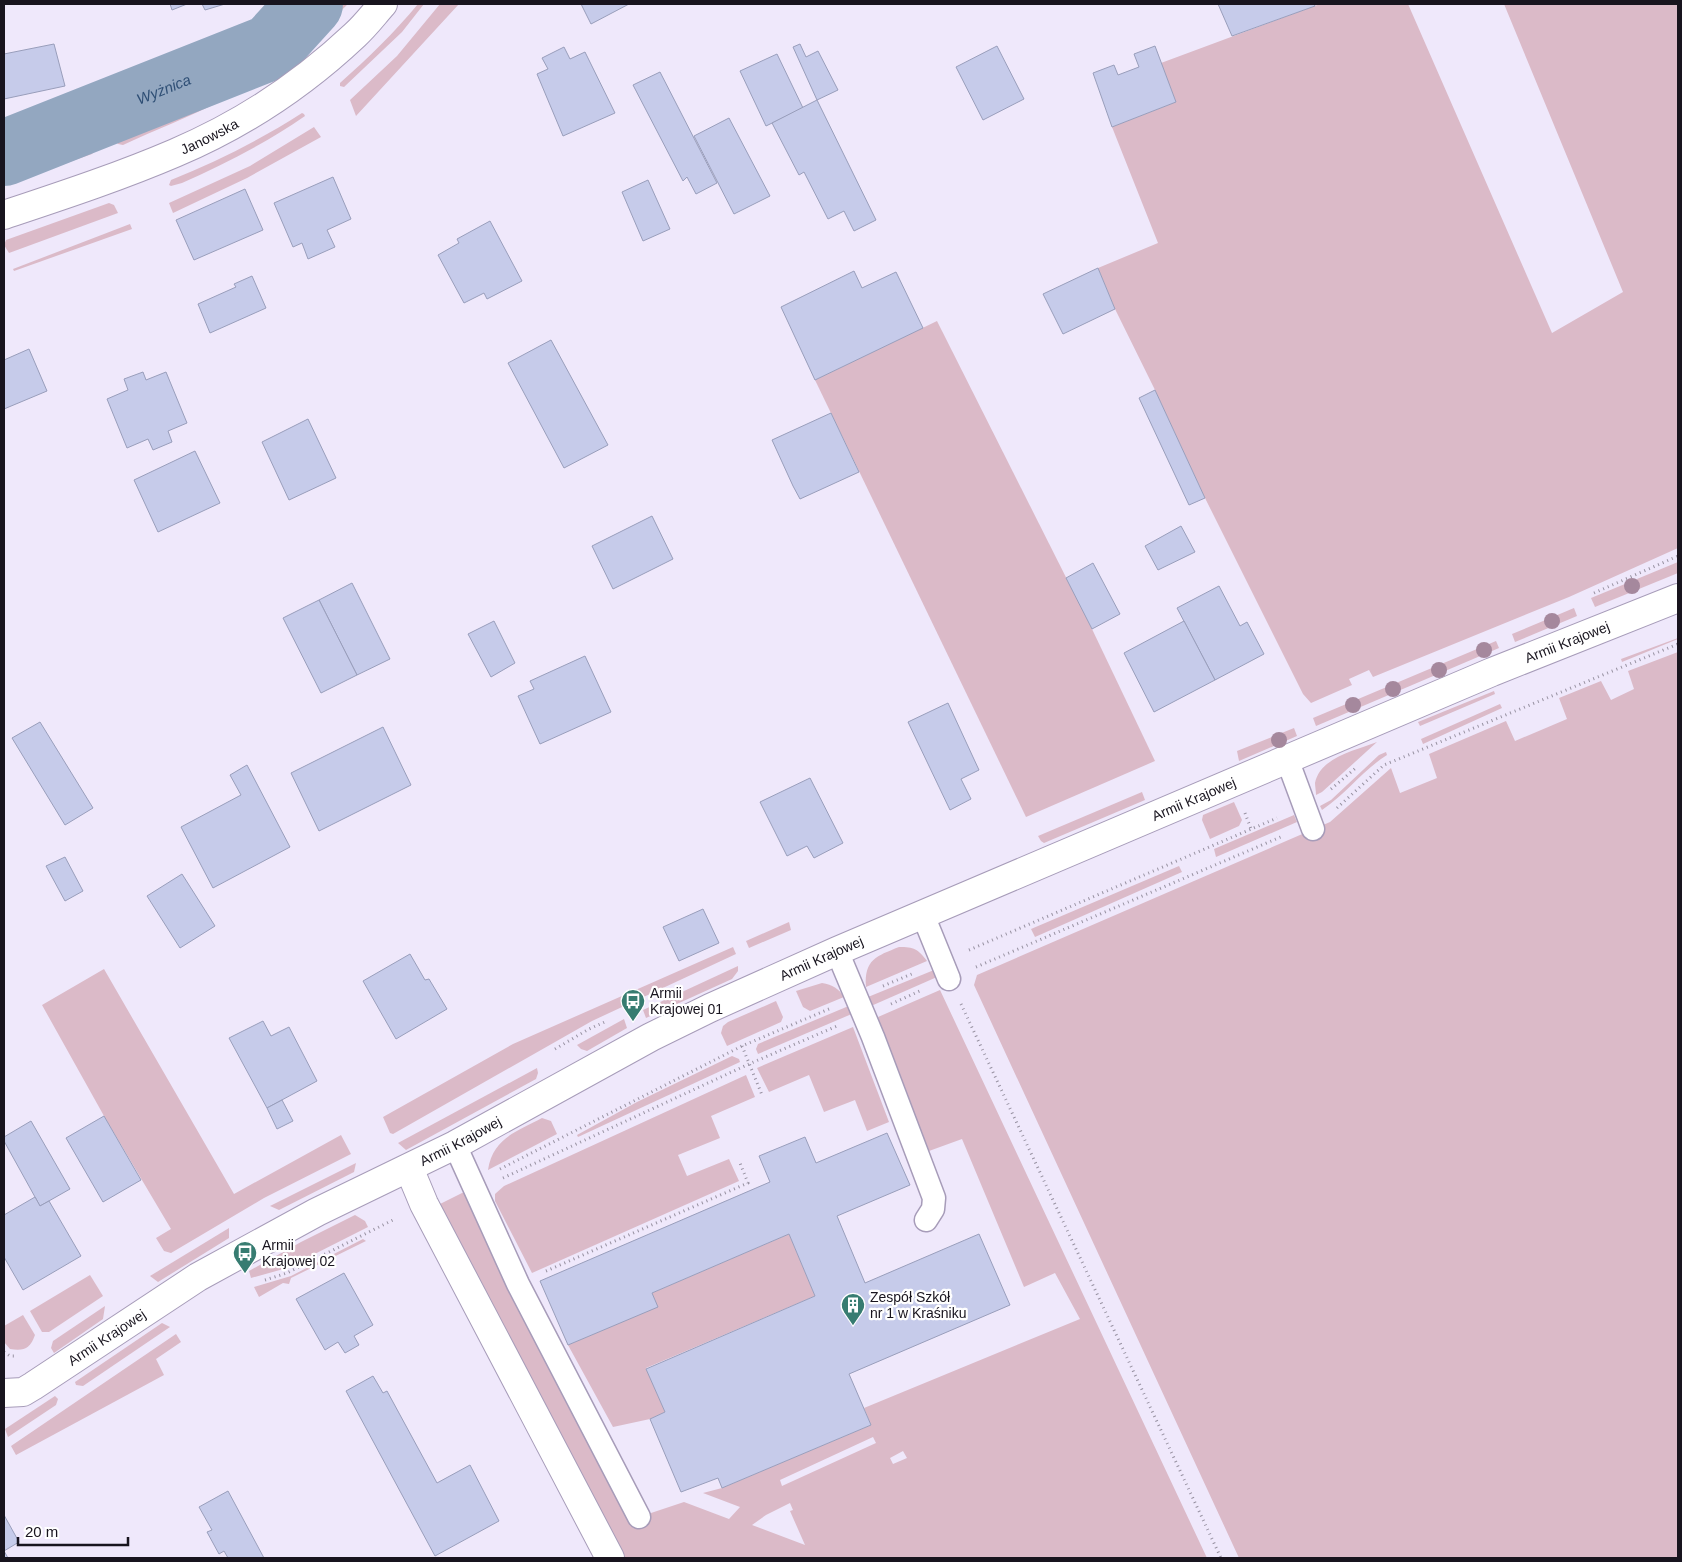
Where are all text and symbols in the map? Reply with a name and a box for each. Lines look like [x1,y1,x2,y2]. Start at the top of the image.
water label: Wyżnica [134,71,193,107]
street label: Janowska [178,115,241,158]
street label: Armii Krajowej [1523,618,1612,666]
street label: Armii Krajowej [1149,774,1238,824]
street label: Armii Krajowej [777,933,866,984]
place label: Armii Krajowej 01 [650,985,723,1017]
bus stop icon: Armii Krajowej 01 [620,988,646,1022]
street label: Armii Krajowej [417,1113,504,1169]
place label: Armii Krajowej 02 [262,1237,335,1269]
bus stop icon: Armii Krajowej 02 [232,1240,258,1274]
place label: Zespół Szkół nr 1 w Kraśniku [870,1289,966,1321]
building icon: Zespół Szkół nr 1 w Kraśniku [840,1292,866,1326]
street label: Armii Krajowej [65,1306,148,1369]
scale bar [18,1514,128,1546]
text: 20 m [25,1523,58,1540]

